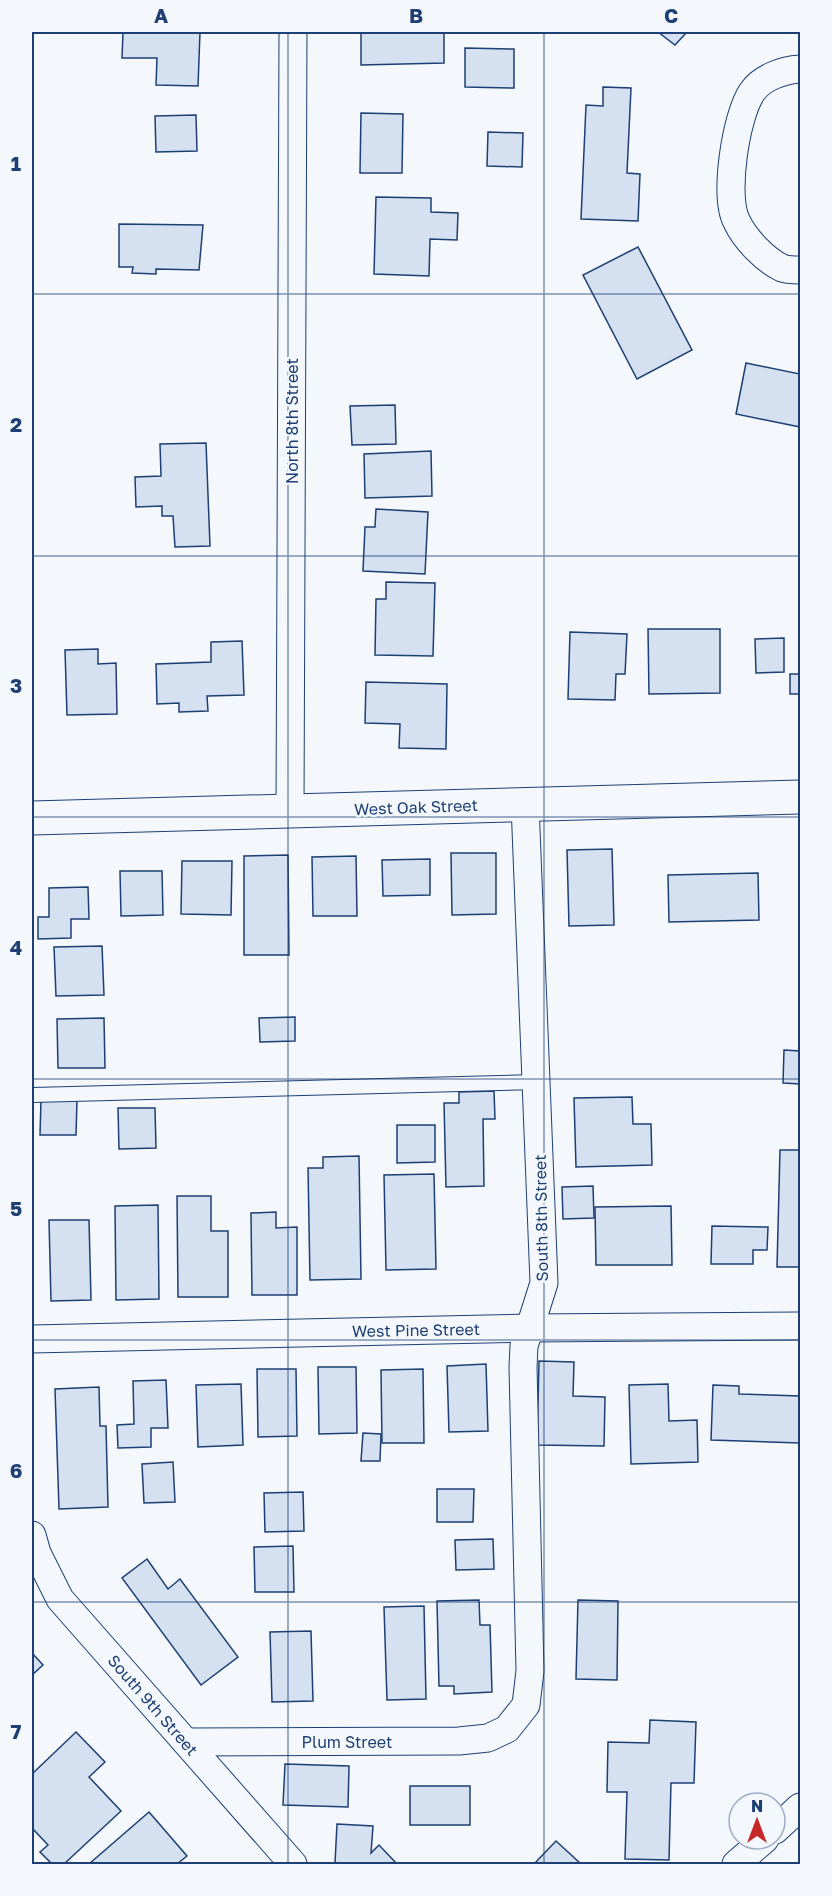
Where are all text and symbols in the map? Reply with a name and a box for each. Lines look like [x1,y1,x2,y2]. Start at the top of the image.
text: A [154,3,168,27]
text: B [409,3,423,27]
text: C [664,3,678,27]
text: 1 [11,151,21,175]
street label: North 8th Street [282,358,302,484]
text: 2 [10,412,22,436]
text: 3 [10,673,22,697]
street label: West Oak Street [354,795,478,819]
text: 4 [10,935,22,959]
street label: South 8th Street [530,1154,552,1282]
text: 5 [10,1196,22,1220]
street label: West Pine Street [352,1319,480,1341]
text: 6 [10,1458,22,1482]
street label: South 9th Street [104,1650,202,1760]
text: 7 [11,1719,22,1743]
street label: Plum Street [302,1732,392,1752]
north arrow [727,1791,787,1851]
text: N [751,1796,763,1816]

